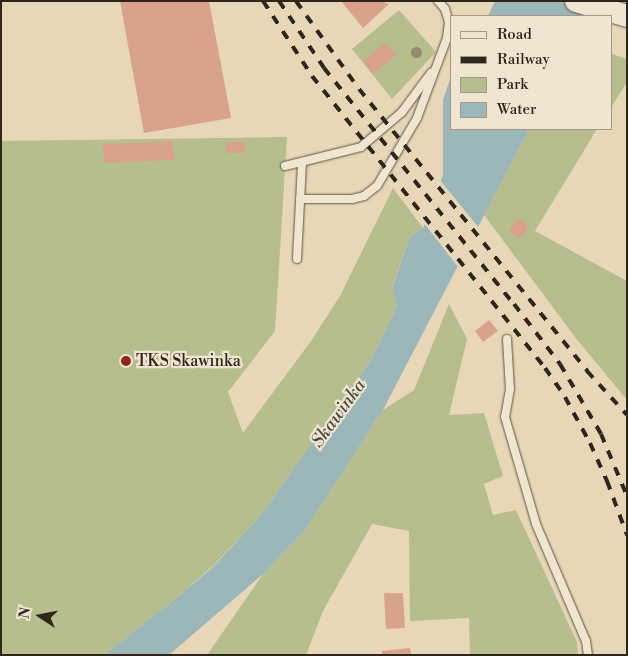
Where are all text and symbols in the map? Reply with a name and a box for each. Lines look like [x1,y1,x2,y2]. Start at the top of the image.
legend [450,15,613,130]
text: Road [497,25,532,44]
text: Railway [497,50,550,69]
text: Park [497,75,528,94]
text: Water [497,100,536,119]
place label: TKS Skawinka [136,351,241,371]
marker: TKS Skawinka [120,355,132,367]
water label: Skawinka [307,376,371,452]
north arrow [15,591,65,641]
text: N [15,606,35,620]

